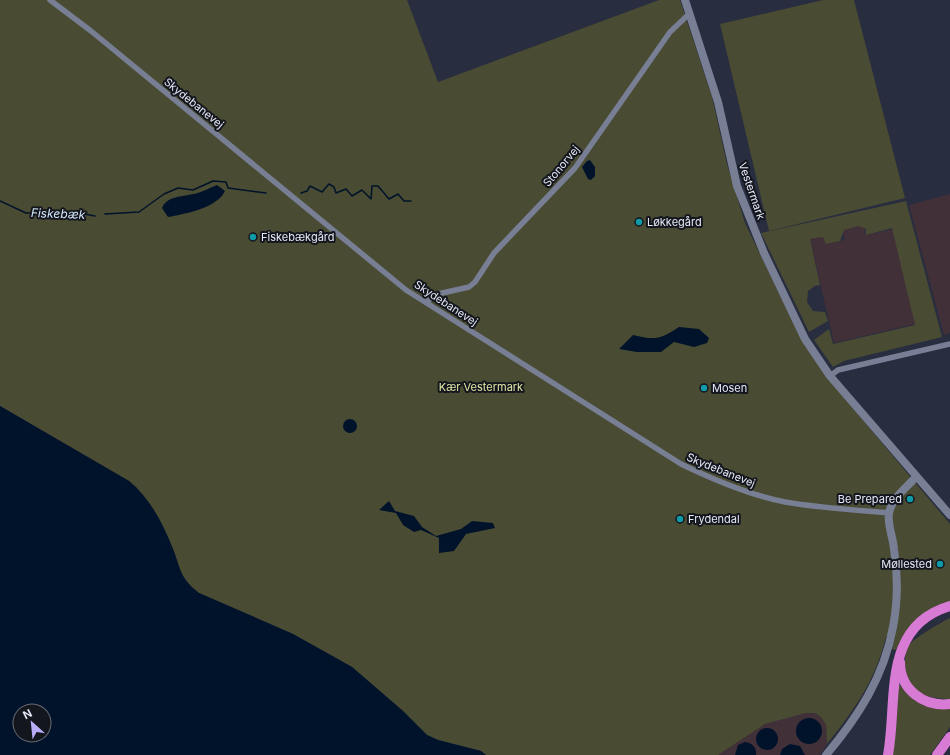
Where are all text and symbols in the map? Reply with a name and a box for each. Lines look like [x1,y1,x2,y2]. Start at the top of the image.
street label: Skydebanevej [161,75,227,131]
street label: Stonorvej [540,142,582,190]
street label: Vestermark [736,161,768,221]
water label: Fiskebæk [31,205,86,222]
place label: Løkkegård [647,215,702,229]
marker: Løkkegård [634,217,644,227]
place label: Fiskebækgård [261,230,335,244]
marker: Fiskebækgård [248,232,258,242]
street label: Skydebanevej [412,277,480,329]
park label: Kær Vestermark [439,380,523,394]
place label: Mosen [712,381,747,395]
marker: Mosen [699,383,709,393]
street label: Skydebanevej [685,450,757,490]
place label: Be Prepared [838,492,902,506]
marker: Be Prepared [905,494,915,504]
place label: Frydendal [688,512,740,526]
marker: Frydendal [675,514,685,524]
place label: Møllested [881,557,932,571]
marker: Møllested [935,559,945,569]
north arrow [12,703,52,743]
text: N [21,706,34,722]

